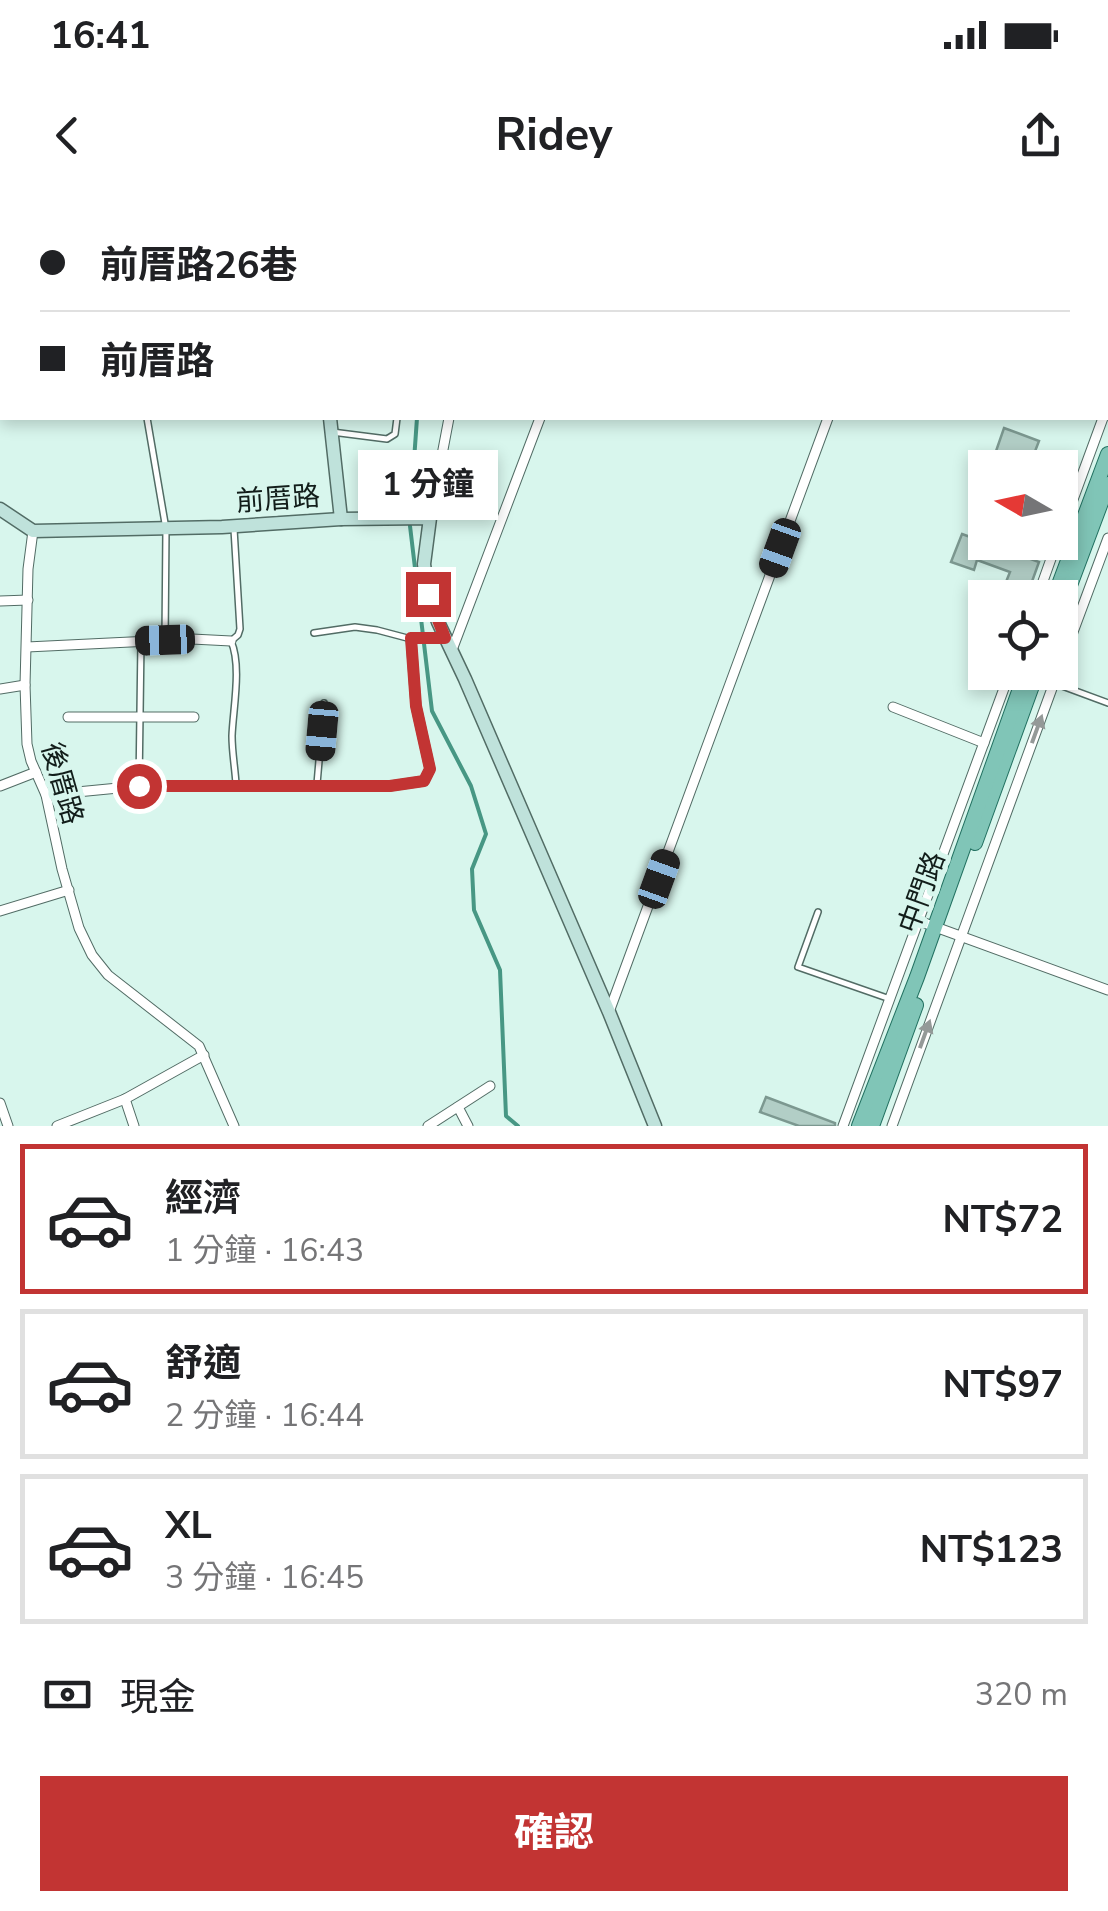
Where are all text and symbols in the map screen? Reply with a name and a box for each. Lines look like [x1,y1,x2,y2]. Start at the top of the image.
text: 16:41 [50,10,151,61]
text: Ridey [495,105,613,166]
icon: back [40,108,95,163]
icon: share [1013,108,1068,163]
text: 前厝路26巷 [100,240,298,291]
text: 前厝路 [100,336,214,387]
callout: 1 分鐘 [358,449,498,519]
north arrow [968,450,1078,560]
map controls [968,450,1078,690]
text: 1 分鐘 [382,463,474,506]
street label: 前厝路 [235,477,321,521]
car [756,515,804,581]
route end [406,572,451,617]
button: locate [968,580,1078,690]
car [134,624,196,656]
car [304,700,340,762]
one-way arrow [1030,714,1045,744]
street label: 後厝路 [32,738,92,829]
route start [117,764,162,809]
car [635,846,683,912]
street label: 中門路 [890,846,954,938]
one-way arrow [918,1019,933,1049]
text: 經濟 [165,1173,241,1224]
icon: car [45,1174,135,1264]
text: NT$72 [943,1194,1063,1245]
text: 1 分鐘 · 16:43 [165,1229,364,1272]
text: 舒適 [165,1338,241,1389]
icon: car [45,1339,135,1429]
text: NT$97 [943,1359,1063,1410]
text: 2 分鐘 · 16:44 [165,1394,364,1437]
text: XL [165,1500,212,1551]
icon: car [45,1504,135,1594]
text: NT$123 [920,1524,1063,1575]
text: 3 分鐘 · 16:45 [165,1556,364,1599]
icon: cash [40,1667,95,1722]
text: 現金 [120,1672,196,1723]
text: 320 m [975,1673,1068,1716]
button: 確認 [40,1776,1068,1891]

